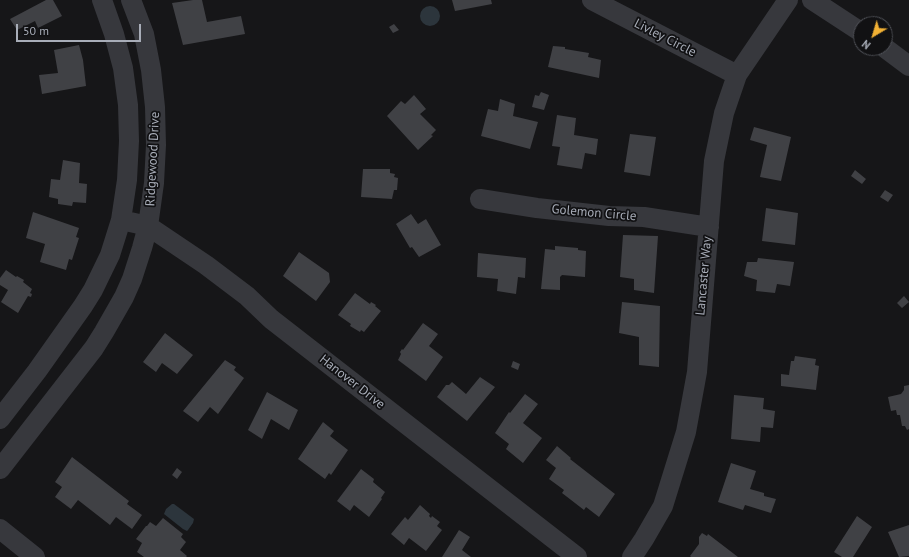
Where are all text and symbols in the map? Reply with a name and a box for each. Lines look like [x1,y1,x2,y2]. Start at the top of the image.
scale bar [18,16,143,42]
street label: Livley Circle [631,16,699,60]
north arrow [853,16,893,56]
text: 50 m [23,23,49,38]
text: N [859,37,873,52]
street label: Ridgewood Drive [143,111,163,207]
street label: Golemon Circle [551,202,637,224]
street label: Lancaster Way [693,236,715,316]
street label: Hanover Drive [316,352,388,412]

